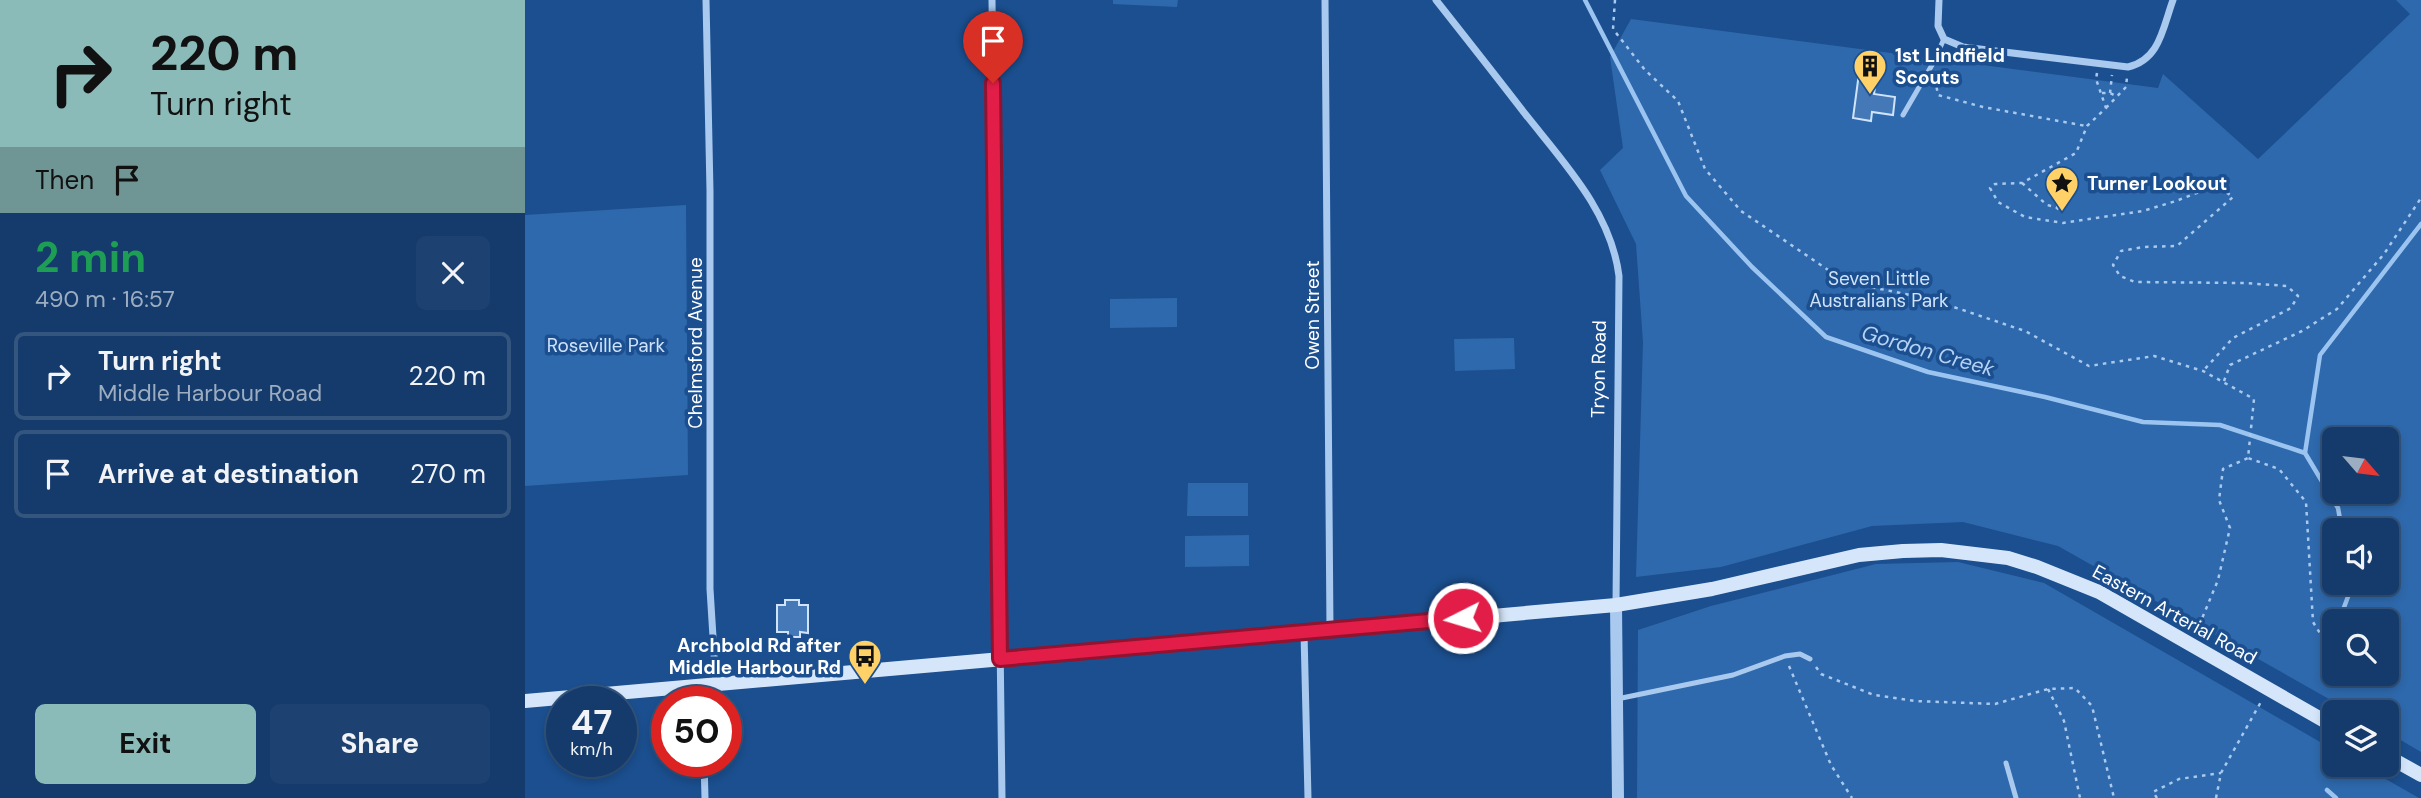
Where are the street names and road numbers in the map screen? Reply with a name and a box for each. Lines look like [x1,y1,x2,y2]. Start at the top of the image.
street label: Chelmsford Avenue [683,257,708,429]
street label: Owen Street [1300,260,1325,370]
street label: Tryon Road [1585,320,1612,418]
street label: Eastern Arterial Road [2088,559,2261,670]

